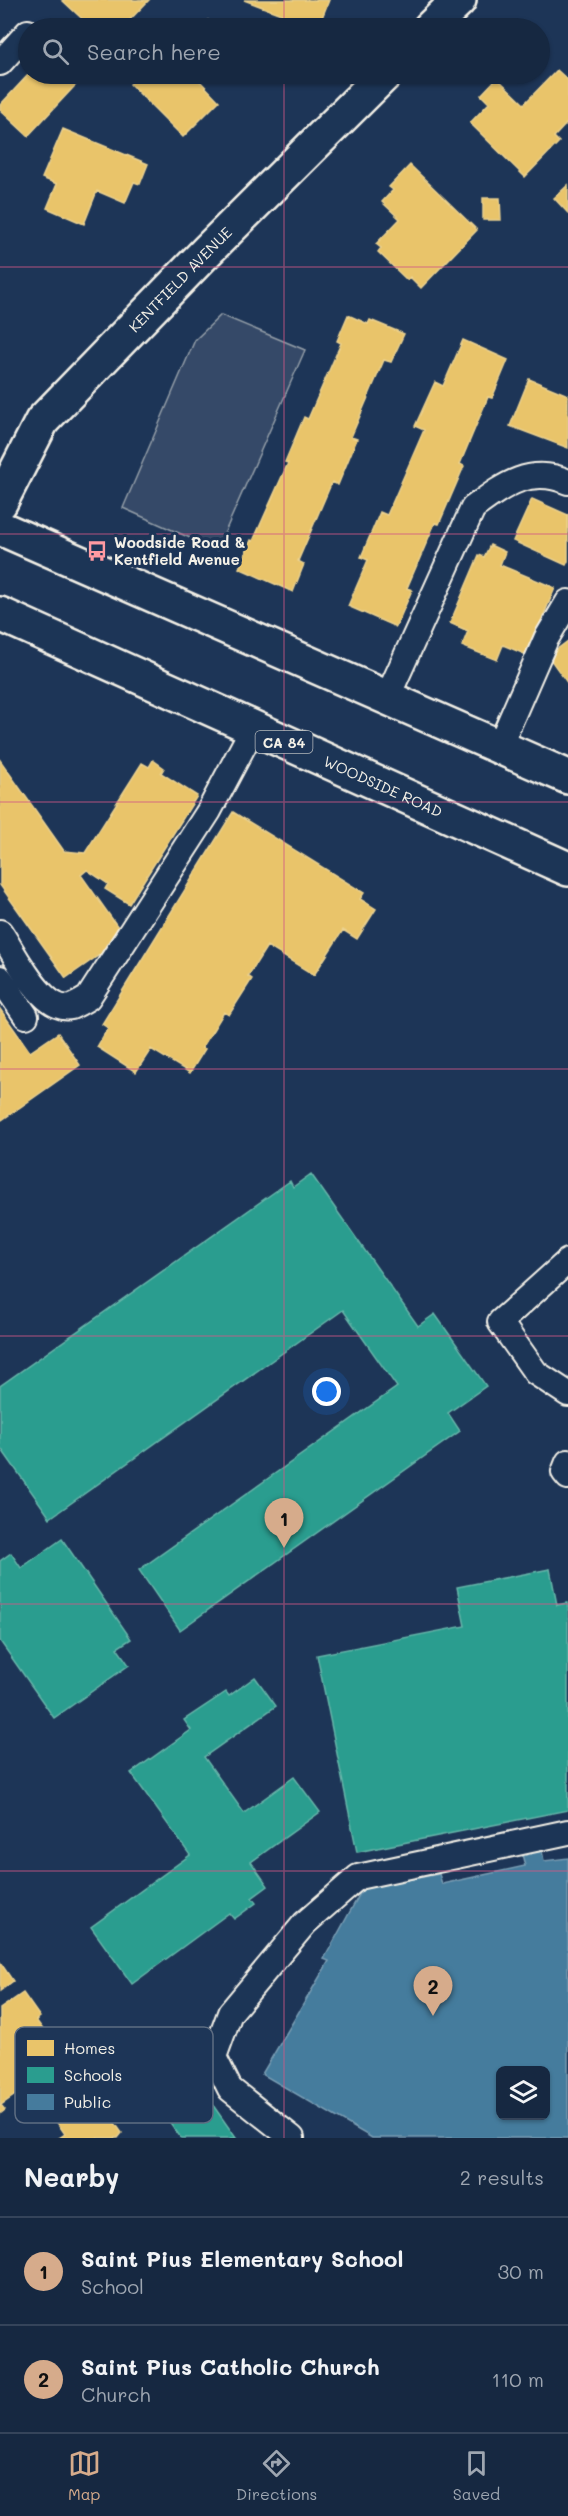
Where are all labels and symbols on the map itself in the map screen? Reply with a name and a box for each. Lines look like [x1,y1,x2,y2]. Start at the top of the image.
street label: KENTFIELD AVENUE [124,222,236,336]
place label: Woodside Road & Kentfield Avenue [114,532,246,569]
bus stop icon: Woodside Road & Kentfield Avenue [85,539,109,563]
road number: CA 84 [256,731,312,753]
street label: WOODSIDE ROAD [321,751,446,821]
your location [312,1377,341,1406]
pin: 1 [264,1498,304,1548]
pin: 2 [414,1966,452,2016]
legend [15,2027,213,2123]
text: Homes [64,2037,115,2058]
text: Schools [64,2064,122,2085]
text: Public [64,2091,111,2112]

